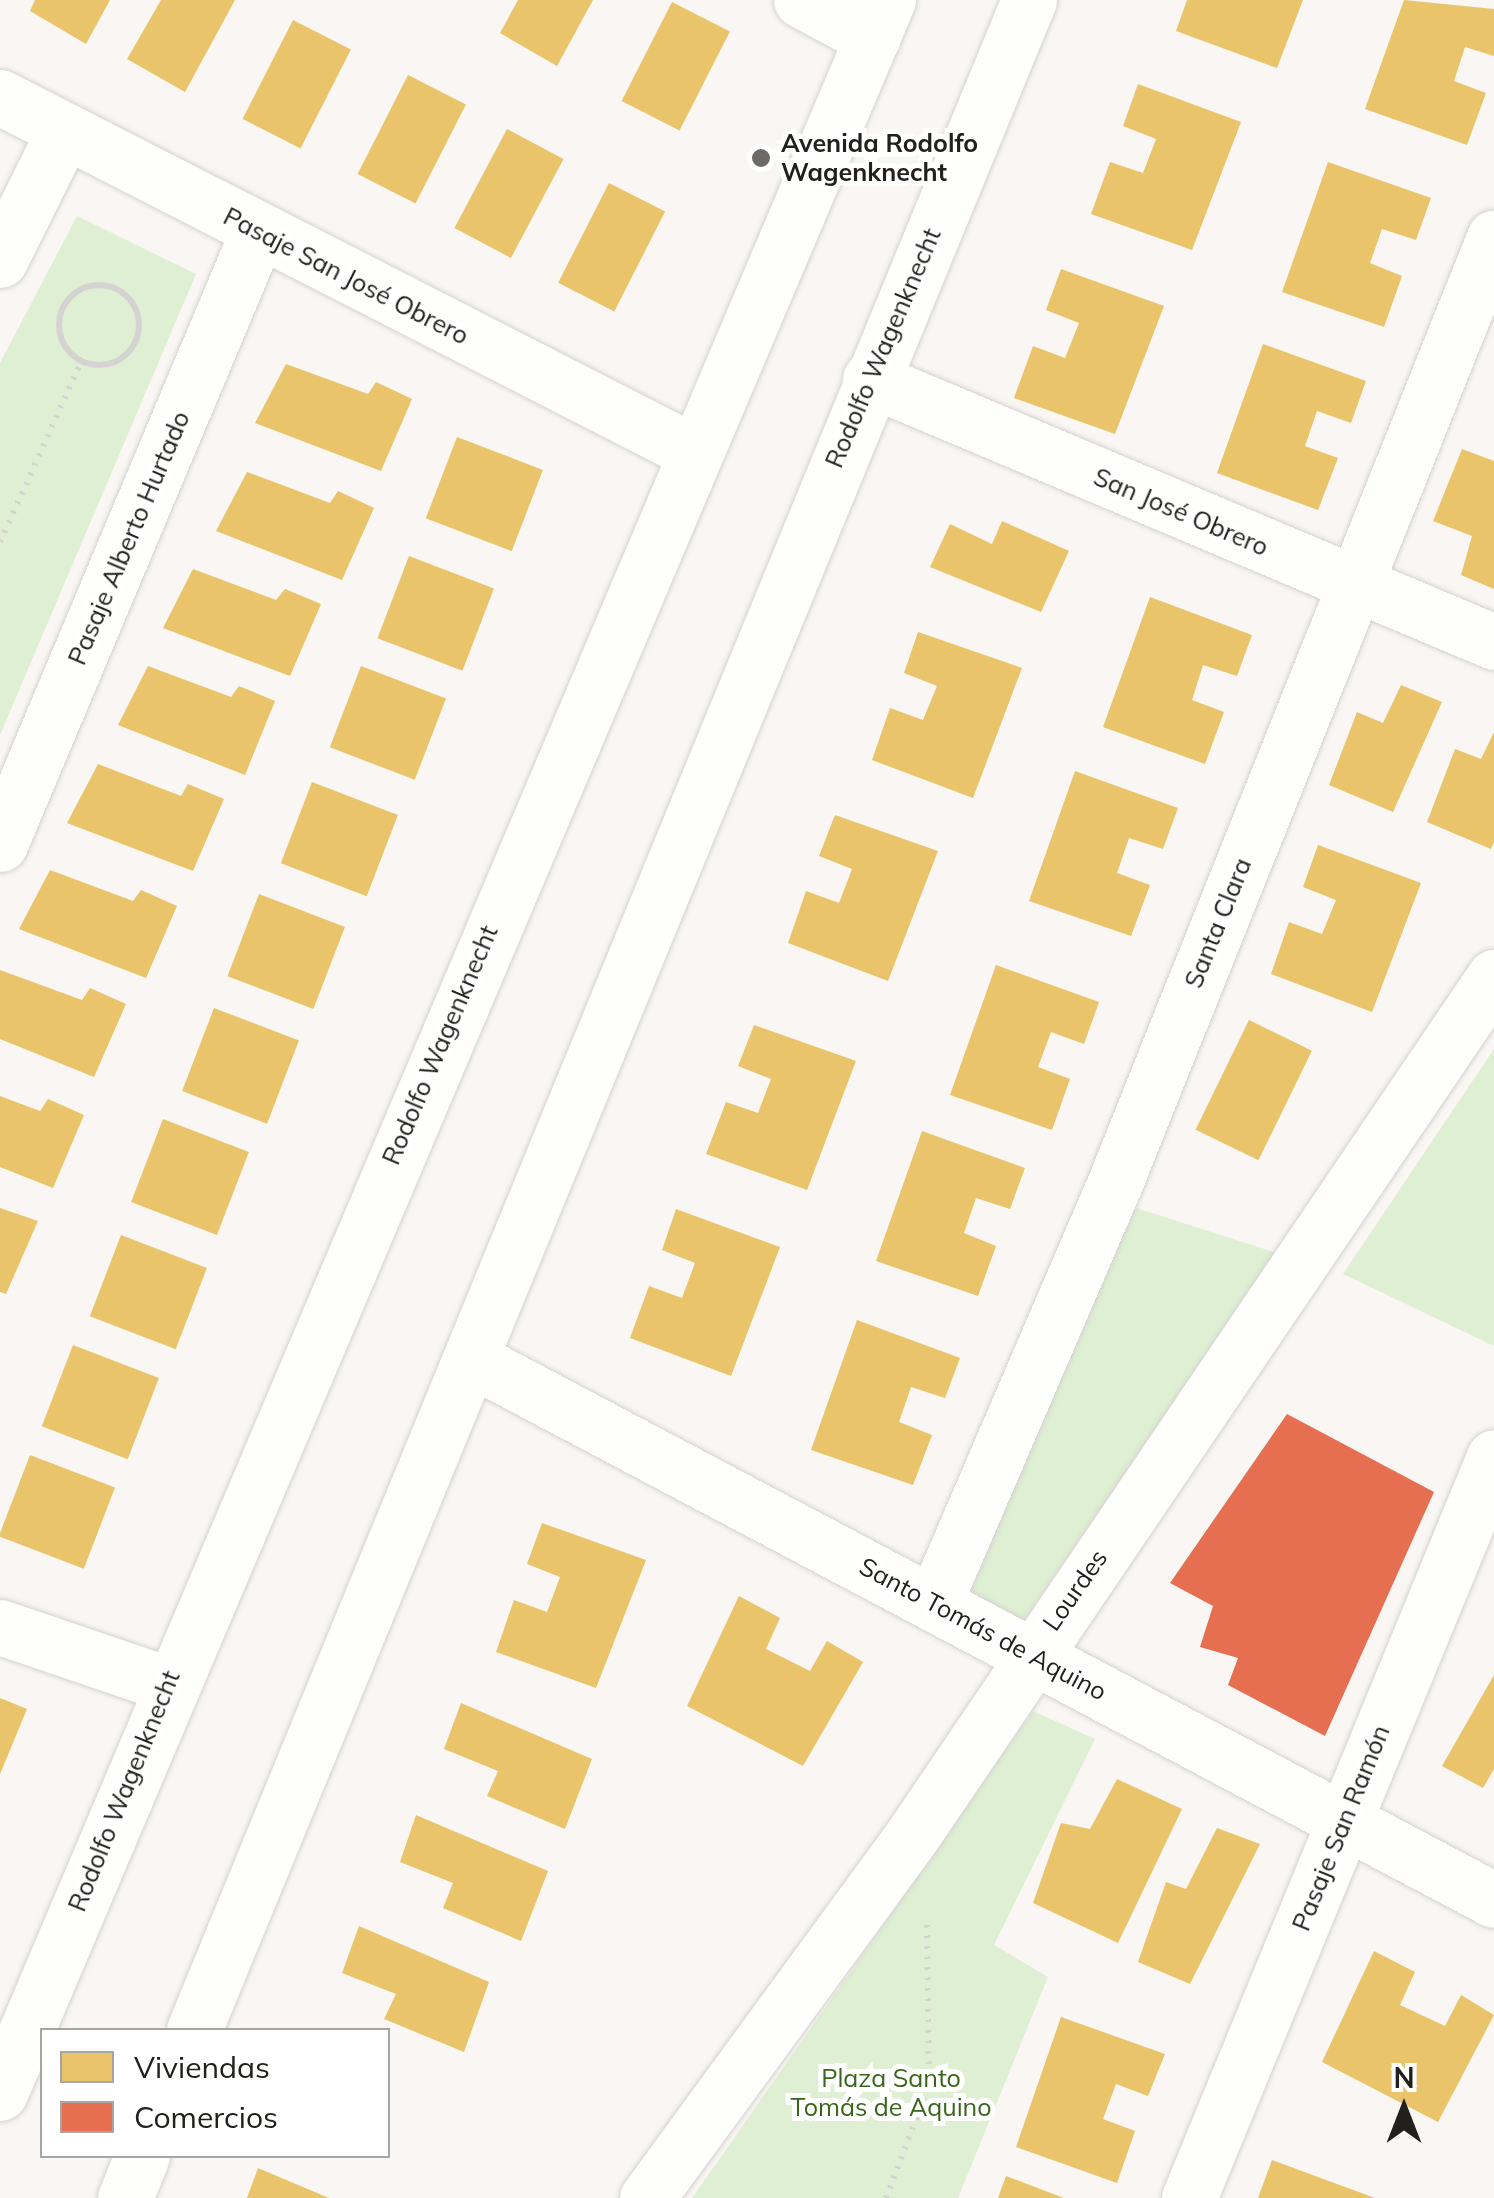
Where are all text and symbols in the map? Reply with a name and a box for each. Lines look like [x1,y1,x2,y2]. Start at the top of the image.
place label: Avenida Rodolfo Wagenknecht [781,129,978,188]
marker: Avenida Rodolfo Wagenknecht [750,147,772,169]
street label: Pasaje San José Obrero [218,201,474,351]
street label: Rodolfo Wagenknecht [819,224,947,472]
street label: Pasaje Alberto Hurtado [62,407,196,669]
street label: San José Obrero [1089,462,1273,562]
street label: Santa Clara [1178,854,1258,992]
street label: Rodolfo Wagenknecht [376,921,504,1169]
street label: Lourdes [1036,1544,1114,1636]
street label: Santo Tomás de Aquino [854,1551,1112,1707]
street label: Rodolfo Wagenknecht [62,1666,186,1916]
street label: Pasaje San Ramón [1286,1721,1396,1935]
legend [40,2028,390,2158]
text: Viviendas [134,2048,270,2086]
north arrow [1354,2058,1454,2158]
text: N [1393,2060,1415,2095]
park label: Plaza Santo Tomás de Aquino [790,2064,992,2123]
text: Comercios [134,2098,278,2136]

